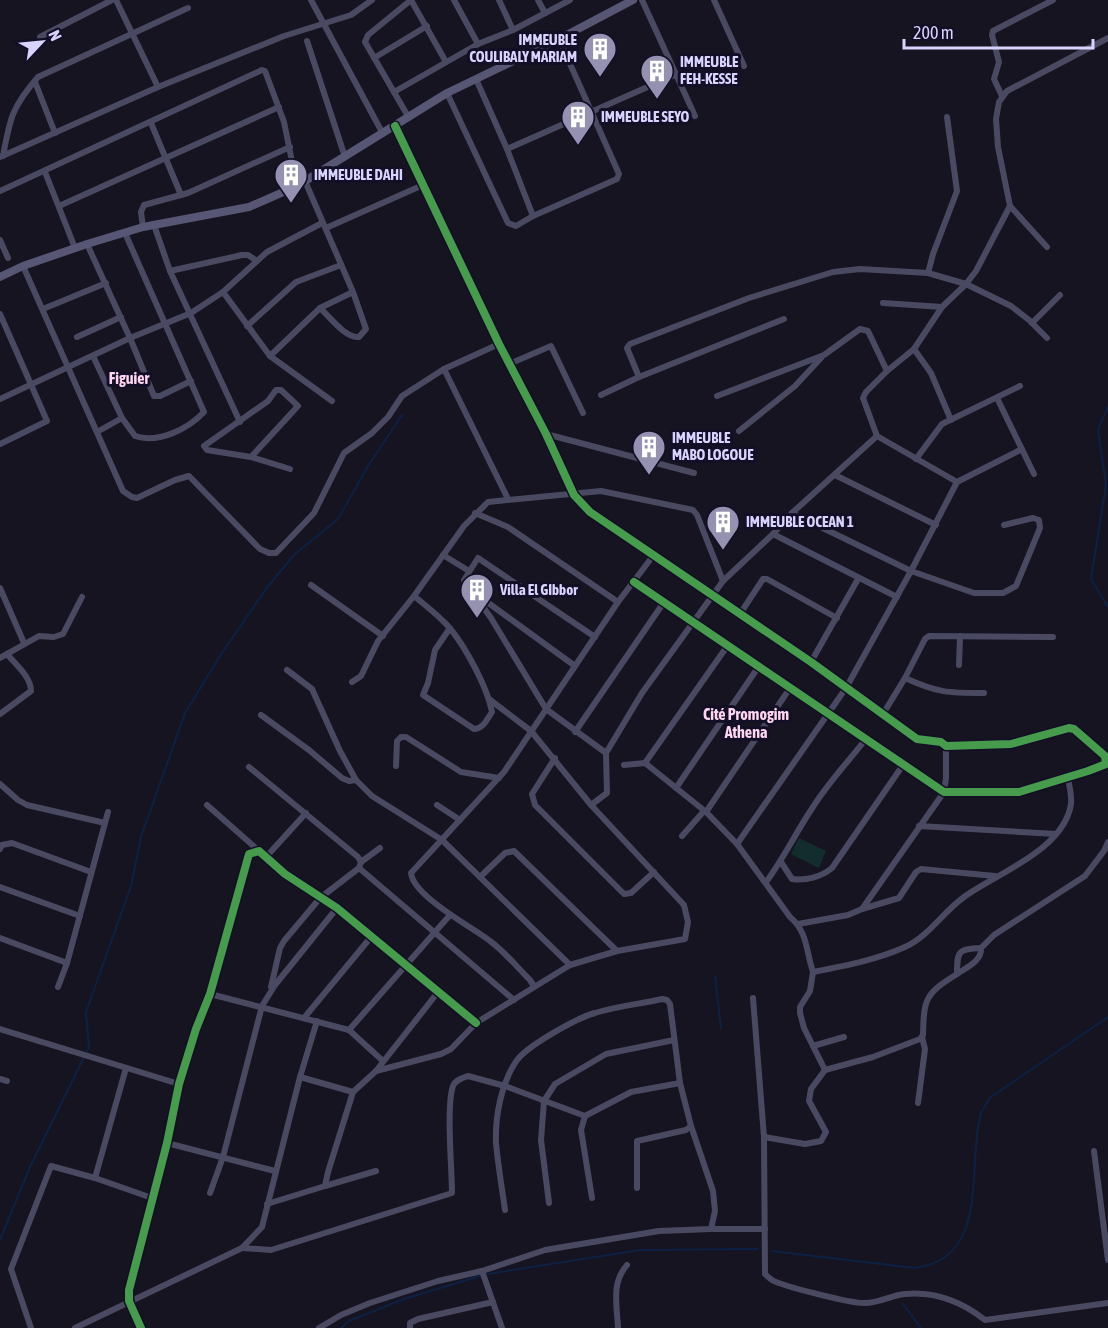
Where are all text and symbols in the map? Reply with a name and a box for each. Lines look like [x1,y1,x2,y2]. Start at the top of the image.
north arrow [12,12,72,72]
scale bar [904,12,1093,50]
text: 200 m [913,22,954,43]
text: N [45,27,66,44]
place label: IMMEUBLE COULIBALY MARIAM [469,31,578,65]
building icon: IMMEUBLE COULIBALY MARIAM [582,31,618,78]
building icon: IMMEUBLE FEH-KESSE [639,53,675,100]
place label: IMMEUBLE FEH-KESSE [680,53,739,87]
building icon: IMMEUBLE SEYO [560,99,596,146]
place label: IMMEUBLE SEYO [601,108,689,125]
building icon: IMMEUBLE DAHI [273,157,309,204]
place label: IMMEUBLE DAHI [314,166,403,183]
district label: Figuier [109,369,149,387]
building icon: IMMEUBLE MABO LOGOUE [631,429,667,476]
place label: IMMEUBLE MABO LOGOUE [672,429,754,463]
building icon: IMMEUBLE OCEAN 1 [705,504,741,551]
place label: IMMEUBLE OCEAN 1 [746,513,854,530]
building icon: Villa El GIbbor [459,572,495,619]
place label: Villa El GIbbor [499,581,578,598]
district label: Cité Promogim Athena [703,705,789,741]

